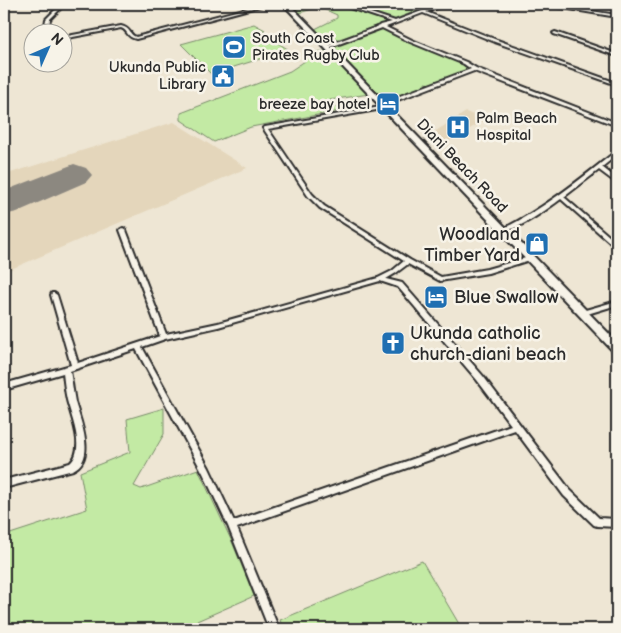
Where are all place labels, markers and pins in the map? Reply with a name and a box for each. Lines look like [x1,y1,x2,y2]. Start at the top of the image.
place label: South Coast Pirates Rugby Club [252,29,380,65]
sports icon: South Coast Pirates Rugby Club [221,34,247,60]
place label: Ukunda Public Library [109,58,206,94]
public building icon: Ukunda Public Library [210,63,236,89]
hotel icon: breeze bay hotel [375,91,401,117]
place label: breeze bay hotel [259,95,370,114]
place label: Palm Beach Hospital [476,109,557,145]
hospital icon: Palm Beach Hospital [445,114,471,140]
place label: Woodland Timber Yard [424,224,520,266]
shop icon: Woodland Timber Yard [524,231,550,257]
hotel icon: Blue Swallow [423,284,449,310]
place label: Blue Swallow [454,287,559,308]
place label: Ukunda catholic church-diani beach [410,323,566,365]
church icon: Ukunda catholic church-diani beach [380,330,406,356]

